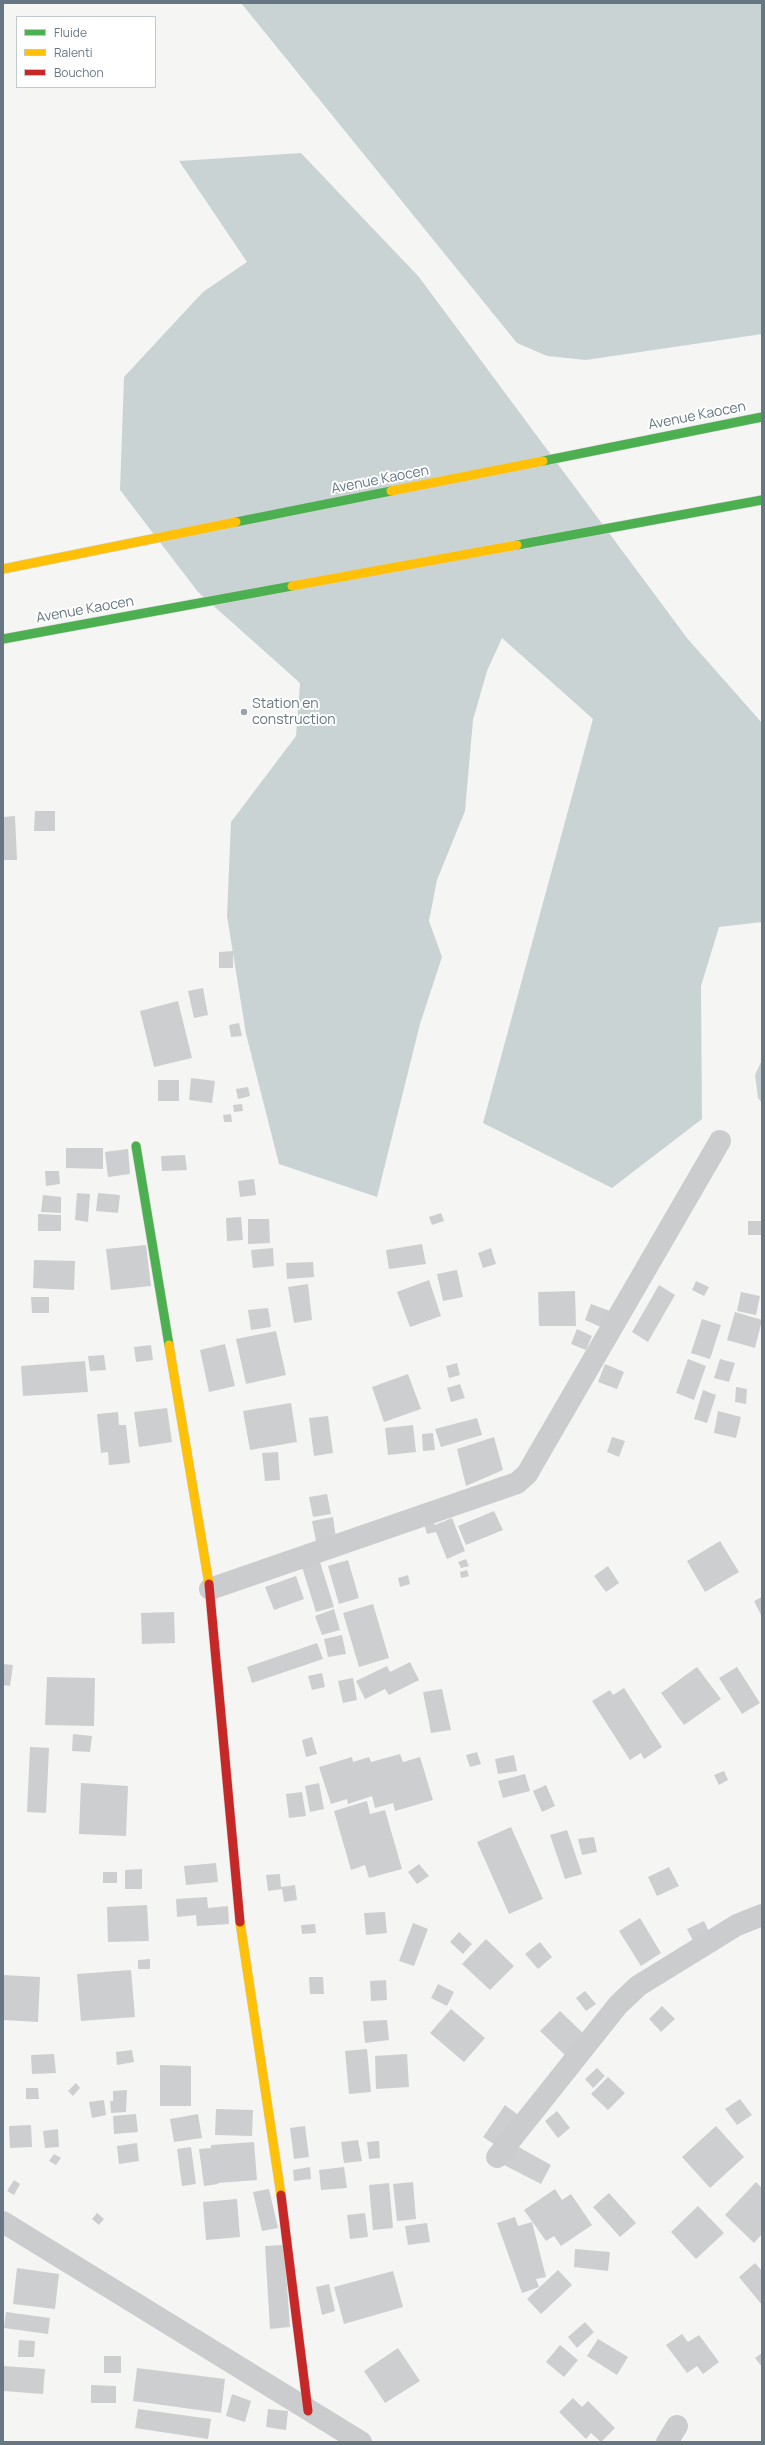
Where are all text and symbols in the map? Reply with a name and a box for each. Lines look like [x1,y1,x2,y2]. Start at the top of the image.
legend [16,16,156,88]
text: Fluide [54,24,87,41]
text: Ralenti [54,44,93,61]
text: Bouchon [54,64,104,81]
street label: Avenue Kaocen [647,398,747,434]
street label: Avenue Kaocen [330,462,430,498]
street label: Avenue Kaocen [35,593,135,627]
place label: Station en construction [252,696,336,728]
marker: Station en construction [239,707,249,717]

